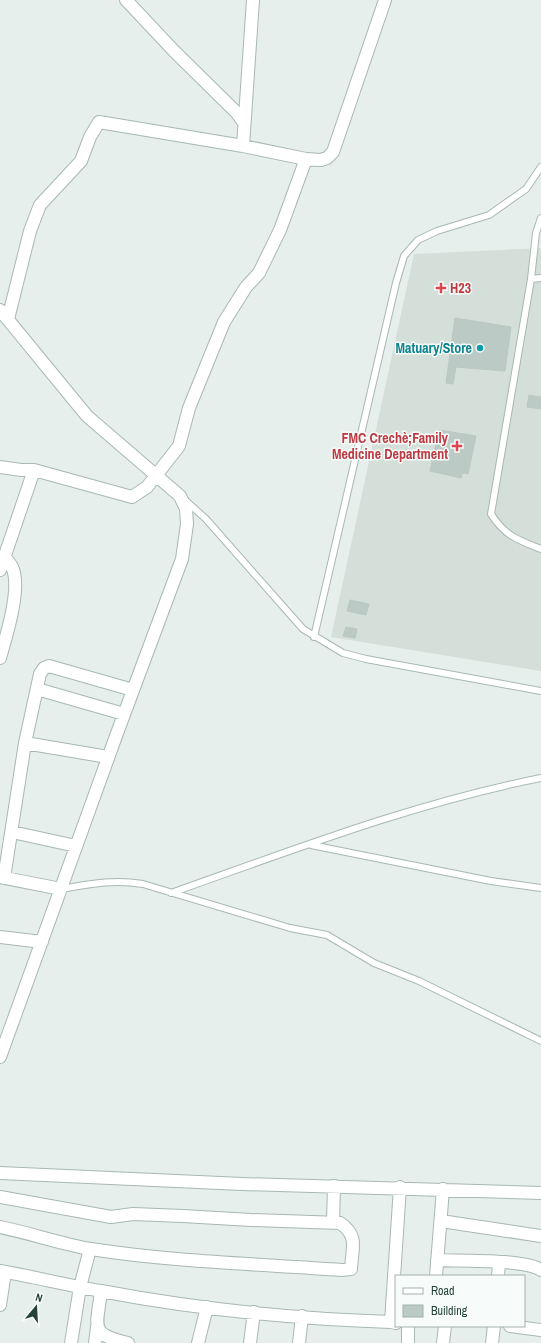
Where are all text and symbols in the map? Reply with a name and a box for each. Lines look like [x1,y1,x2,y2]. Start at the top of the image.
place label: H23 [450,279,471,297]
marker: H23 [435,282,447,294]
place label: Matuary/Store [395,339,472,357]
marker: Matuary/Store [475,343,485,353]
place label: FMC Crechè;Family Medicine Department [332,429,449,463]
marker: FMC Crechè;Family Medicine Department [451,440,463,452]
legend [395,1275,525,1327]
text: Road [431,1283,455,1299]
north arrow [16,1287,56,1327]
text: N [34,1290,44,1305]
text: Building [431,1303,468,1319]

